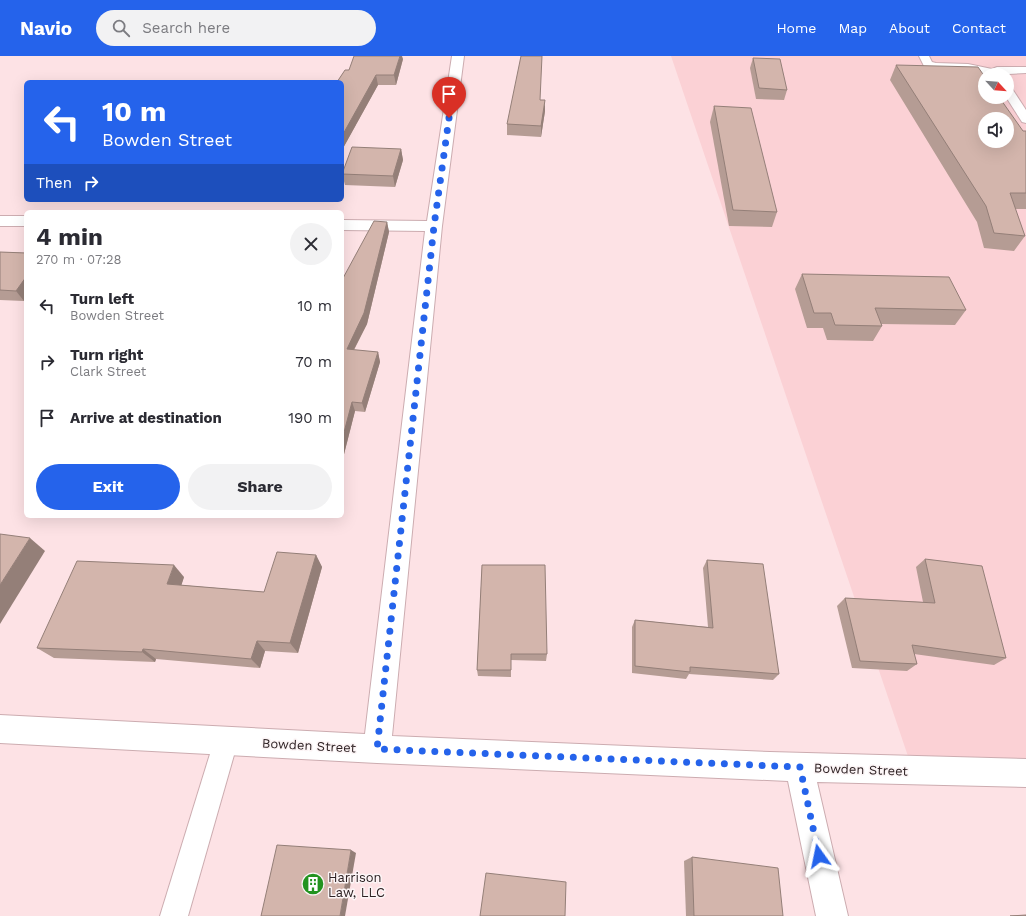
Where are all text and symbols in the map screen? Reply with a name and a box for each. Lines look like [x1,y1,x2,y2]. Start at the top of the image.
search box [96,10,376,46]
text: Navio [20,17,72,40]
icon: search [110,17,132,39]
text: Search here [142,19,230,37]
text: Home [776,20,816,36]
text: Map [838,20,867,36]
text: About [889,20,930,36]
text: Contact [952,20,1006,36]
north arrow [978,68,1014,104]
map controls [978,68,1014,148]
pin [432,77,466,118]
icon: arrive [438,83,460,105]
text: 10 m [102,95,166,128]
icon: left [36,96,88,148]
button: sound [978,112,1014,148]
text: Bowden Street [102,129,232,150]
icon: right [80,172,102,194]
text: Then [36,174,72,192]
text: 4 min [36,223,103,251]
button: close [290,223,332,265]
text: 270 m · 07:28 [36,252,122,267]
text: Turn left [70,290,134,308]
icon: left [36,295,58,317]
text: 10 m [297,297,332,315]
text: Bowden Street [70,308,164,323]
text: Turn right [70,346,143,364]
icon: right [36,351,58,373]
text: 70 m [295,353,332,371]
text: Clark Street [70,364,146,379]
icon: arrive [36,407,58,429]
text: Arrive at destination [70,409,222,427]
text: 190 m [288,409,332,427]
button: Exit [36,464,180,510]
button: Share [188,464,332,510]
street label: Bowden Street [262,736,357,755]
street label: Bowden Street [814,760,909,779]
position arrow [798,835,840,877]
place label: Harrison Law, LLC [328,870,385,900]
building icon: Harrison Law, LLC [300,871,326,897]

